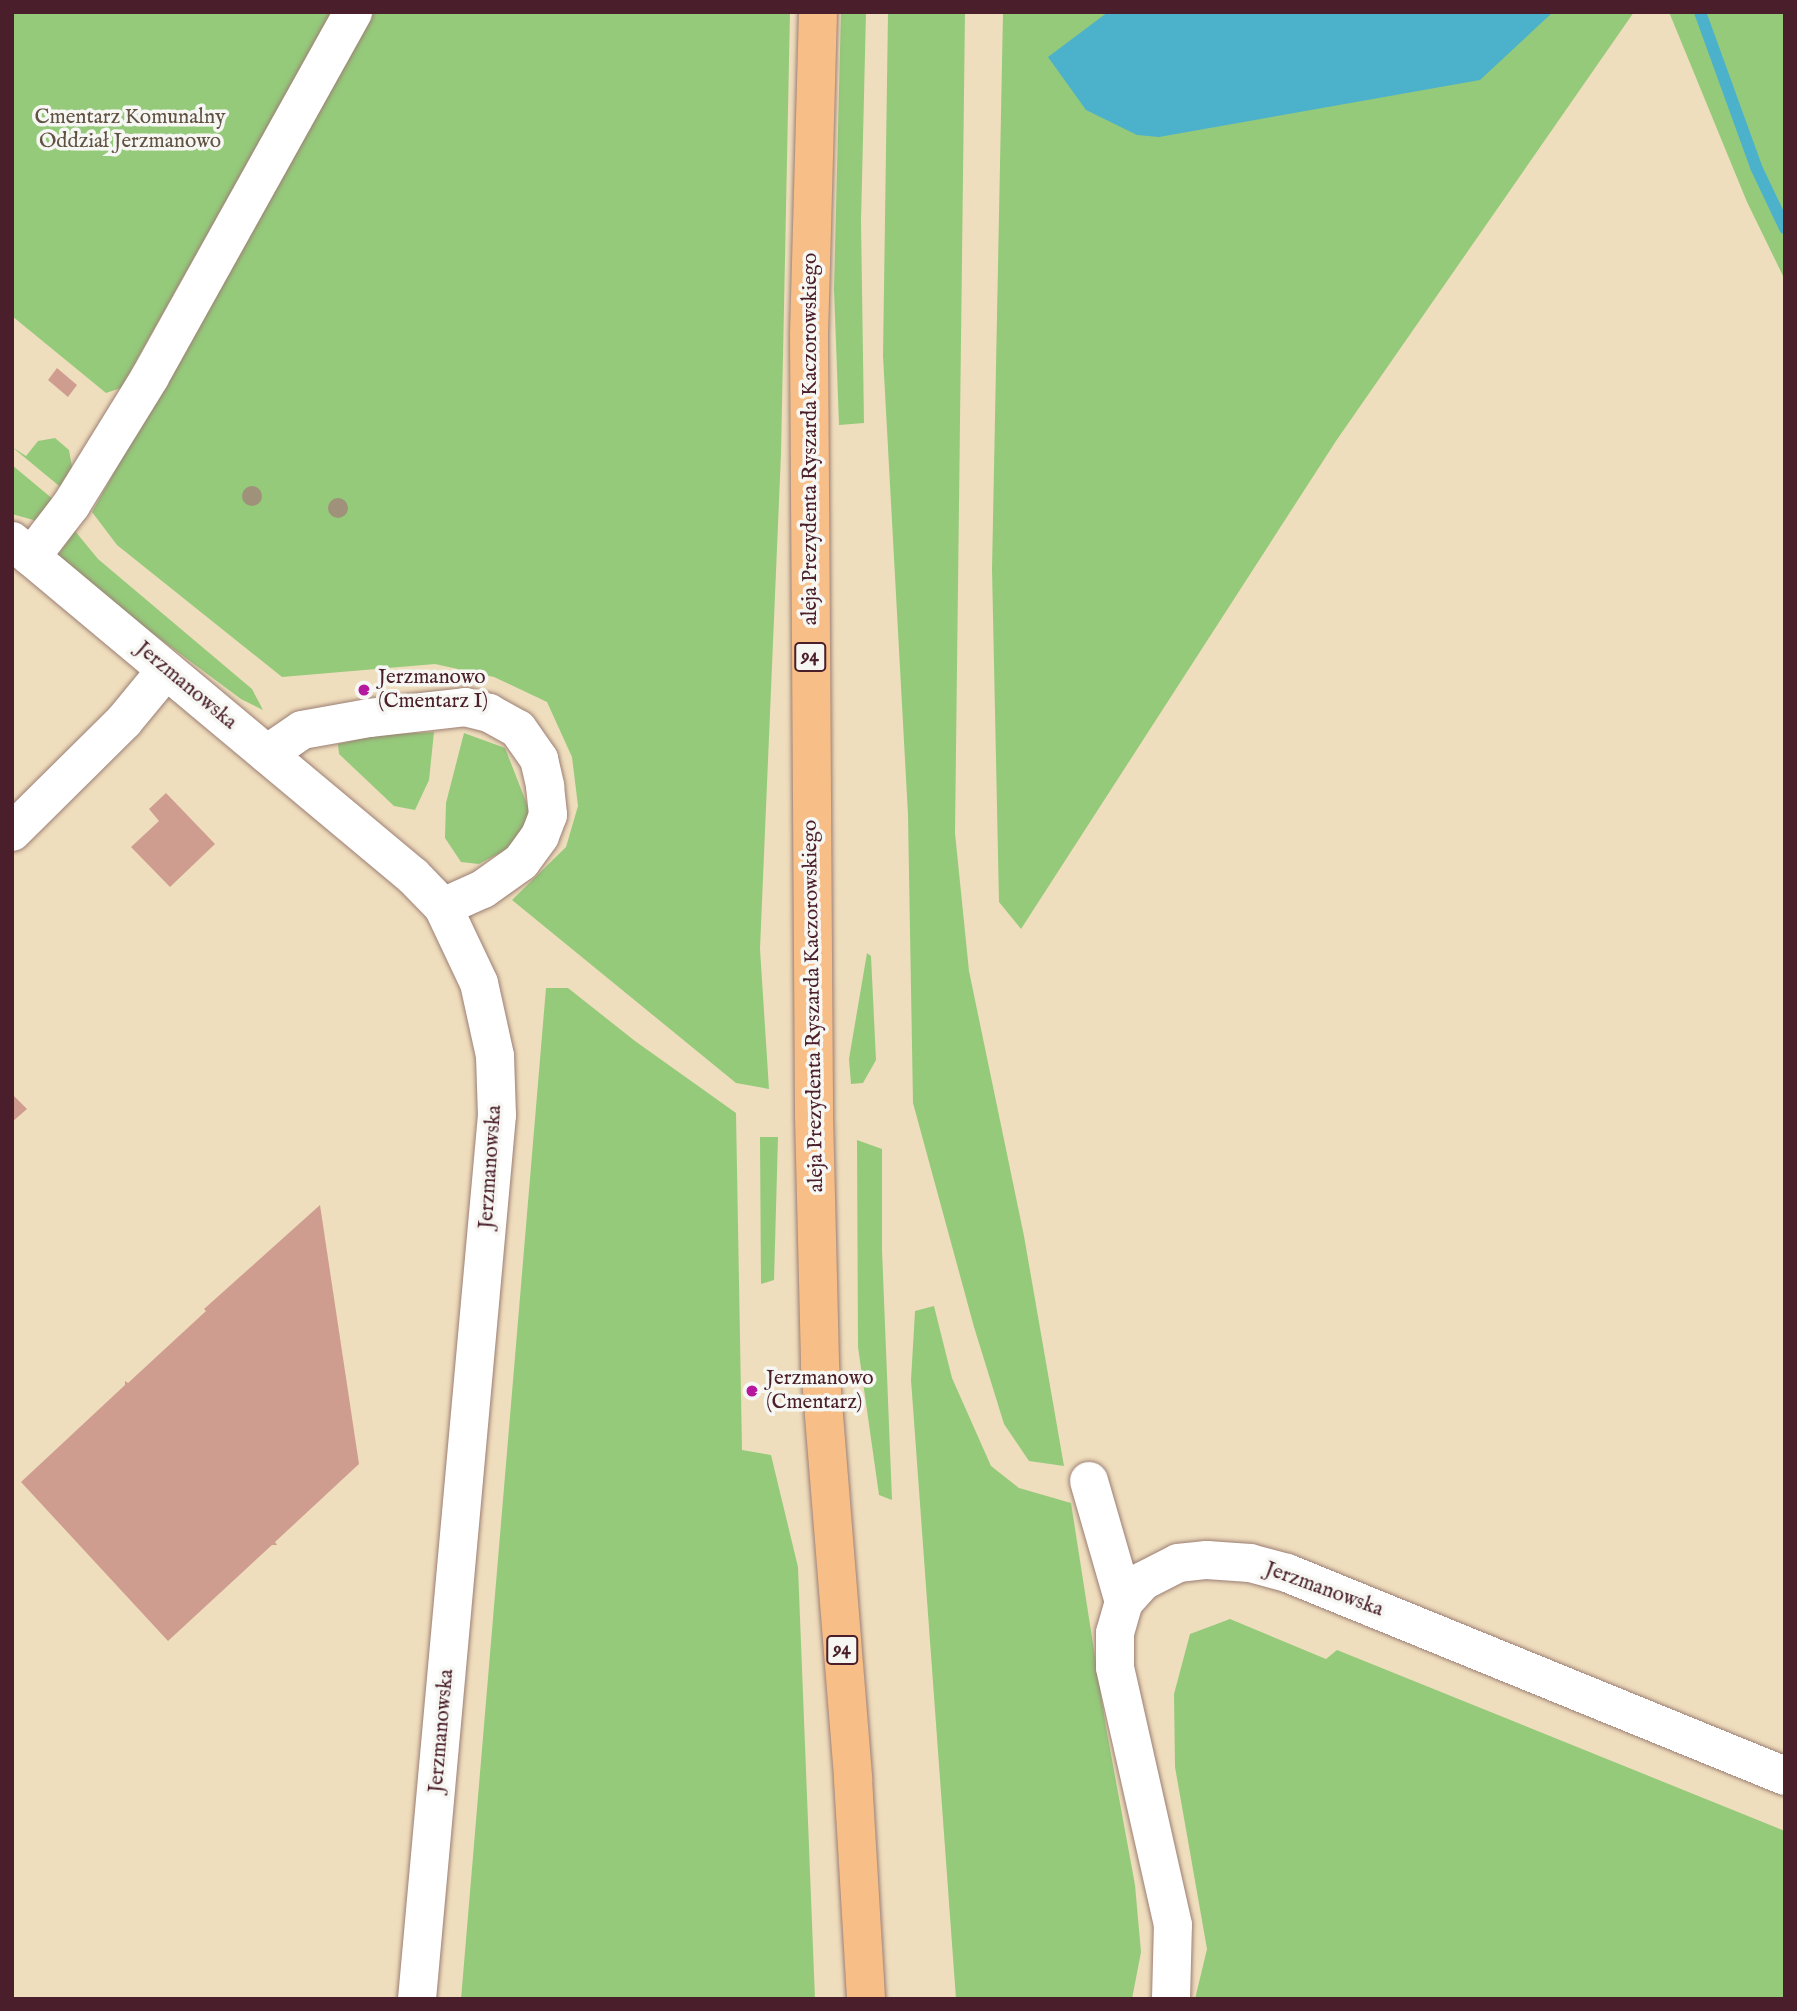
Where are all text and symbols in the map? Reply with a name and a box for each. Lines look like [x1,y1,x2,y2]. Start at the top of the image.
park label: Cmentarz Komunalny Oddział Jerzmanowo [35,105,225,155]
street label: aleja Prezydenta Ryszarda Kaczorowskiego [798,253,824,625]
street label: Jerzmanowska [130,636,242,736]
road number: 94 [794,642,826,672]
place label: Jerzmanowo (Cmentarz I) [378,665,488,715]
marker: Jerzmanowo (Cmentarz I) [356,682,372,698]
street label: aleja Prezydenta Ryszarda Kaczorowskiego [798,820,830,1192]
street label: Jerzmanowska [474,1104,508,1230]
place label: Jerzmanowo (Cmentarz) [766,1366,874,1416]
marker: Jerzmanowo (Cmentarz) [744,1383,760,1399]
street label: Jerzmanowska [1261,1557,1387,1623]
road number: 94 [826,1634,858,1666]
street label: Jerzmanowska [424,1668,460,1794]

